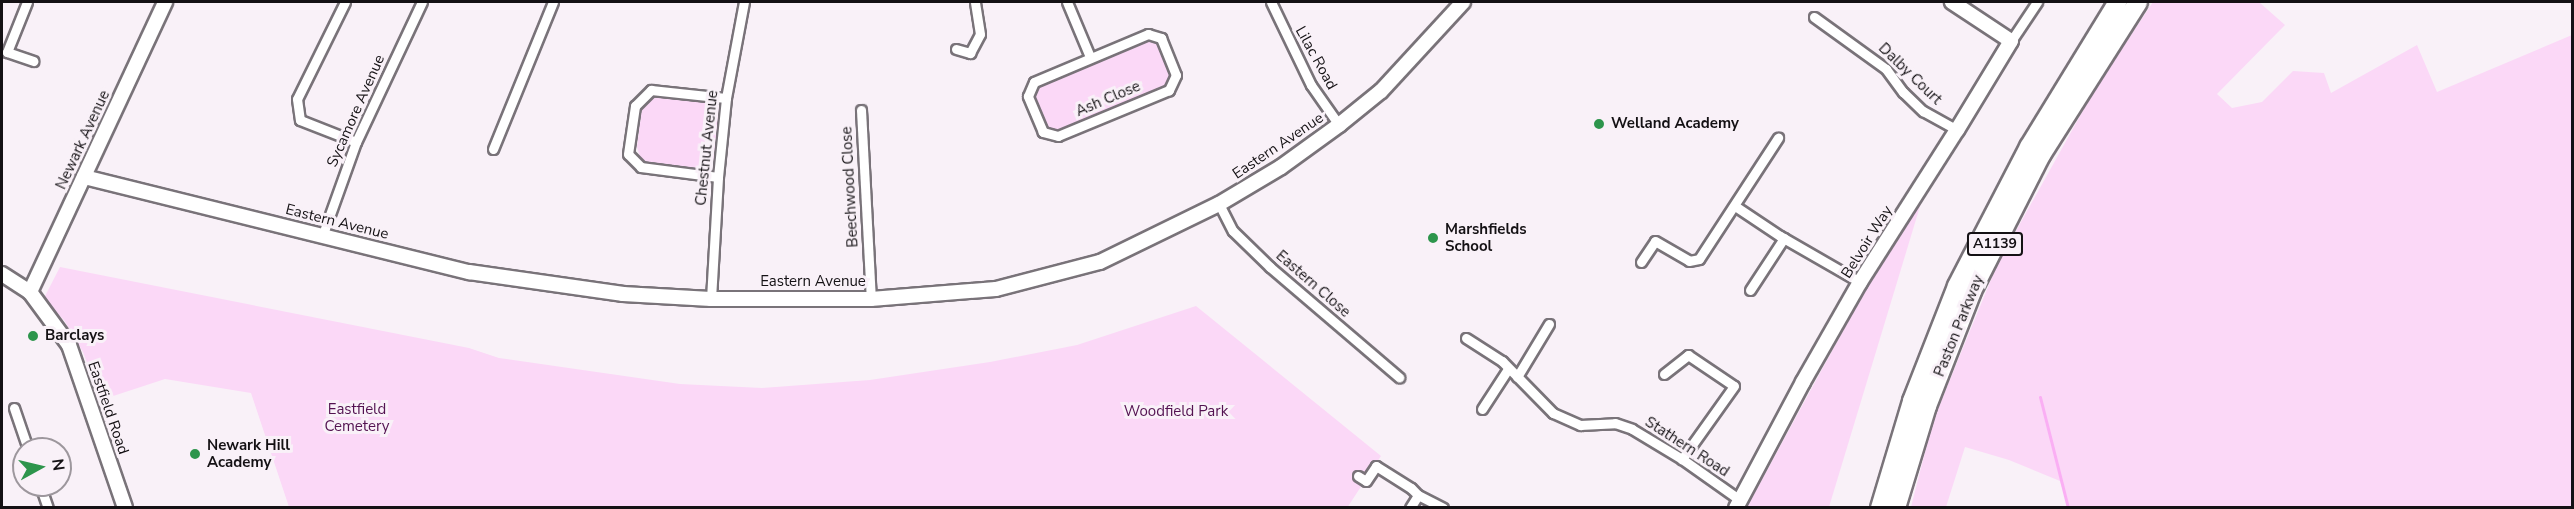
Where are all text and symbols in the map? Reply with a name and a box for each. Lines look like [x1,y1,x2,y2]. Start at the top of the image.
street label: Lilac Road [1291,23,1341,93]
street label: Dalby Court [1875,39,1945,109]
street label: Sycamore Avenue [323,52,389,170]
street label: Ash Close [1073,77,1143,121]
street label: Newark Avenue [52,88,114,192]
street label: Chestnut Avenue [692,89,722,207]
street label: Eastern Avenue [1229,109,1327,183]
place label: Welland Academy [1611,115,1739,133]
marker: Welland Academy [1592,117,1606,131]
street label: Beechwood Close [838,126,862,248]
street label: Eastern Avenue [284,200,390,244]
street label: Belvoir Way [1838,202,1896,282]
place label: Marshfields School [1445,220,1526,255]
marker: Marshfields School [1426,231,1440,245]
road number: A1139 [1966,233,2024,255]
street label: Eastern Close [1272,247,1354,321]
street label: Eastern Avenue [760,273,866,291]
street label: Paston Parkway [1930,273,1988,379]
place label: Barclays [45,327,104,345]
marker: Barclays [26,329,40,343]
street label: Eastfield Road [84,359,132,457]
park label: Eastfield Cemetery [324,400,390,435]
park label: Woodfield Park [1124,403,1228,421]
street label: Stathern Road [1642,413,1732,481]
place label: Newark Hill Academy [207,436,290,471]
north arrow [12,437,72,497]
marker: Newark Hill Academy [188,447,202,461]
text: N [46,457,70,472]

